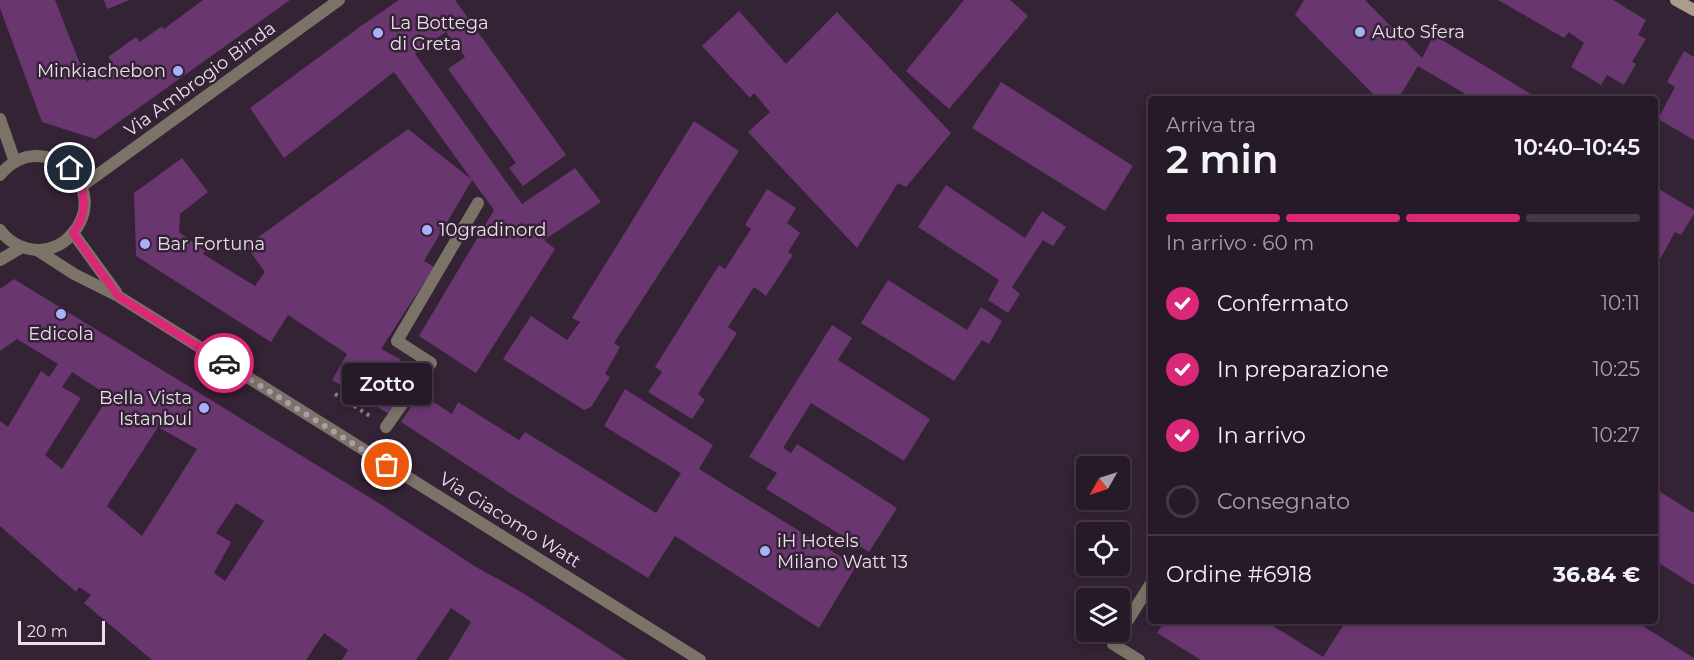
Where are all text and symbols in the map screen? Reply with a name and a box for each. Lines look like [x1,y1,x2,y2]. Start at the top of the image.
place label: La Bottega di Greta [390,12,489,55]
street label: Via Ambrogio Binda [120,17,280,141]
place label: Auto Sfera [1372,21,1465,43]
marker: Auto Sfera [1353,25,1367,39]
marker: La Bottega di Greta [371,26,385,40]
place label: Minkiachebon [37,60,166,82]
marker: Minkiachebon [171,64,185,78]
text: Arriva tra [1166,113,1256,137]
text: 10:40–10:45 [1515,134,1640,161]
text: 2 min [1166,135,1279,183]
pin [44,142,95,193]
icon: home [53,151,86,184]
place label: 10gradinord [439,219,547,241]
marker: 10gradinord [420,223,434,237]
text: In arrivo · 60 m [1166,231,1314,255]
place label: Bar Fortuna [157,233,265,255]
marker: Bar Fortuna [138,237,152,251]
icon: check [1166,287,1199,320]
text: Confermato [1217,290,1349,317]
text: 10:11 [1601,291,1640,315]
marker: Edicola [54,307,68,321]
place label: Edicola [28,323,94,345]
courier [194,333,254,393]
icon: car [208,347,241,380]
icon: check [1166,353,1199,386]
text: In preparazione [1217,356,1389,383]
text: 10:25 [1593,357,1640,381]
callout: Zotto [342,363,432,405]
text: Zotto [359,372,415,396]
place label: Bella Vista Istanbul [99,387,192,430]
marker: Bella Vista Istanbul [197,401,211,415]
icon: check [1166,419,1199,452]
text: In arrivo [1217,422,1306,449]
text: 10:27 [1592,423,1640,447]
pin [361,439,412,490]
icon: bag [370,448,403,481]
north arrow [1076,456,1130,510]
map controls [1076,456,1130,642]
street label: Via Giacomo Watt [435,468,585,572]
text: Consegnato [1217,488,1350,515]
button: locate [1076,522,1130,576]
place label: iH Hotels Milano Watt 13 [777,530,908,573]
marker: iH Hotels Milano Watt 13 [758,544,772,558]
text: Ordine #6918 [1166,561,1312,588]
text: 36.84 € [1553,561,1640,588]
button: layers [1076,588,1130,642]
scale bar [18,618,105,646]
text: 20 m [27,622,68,641]

